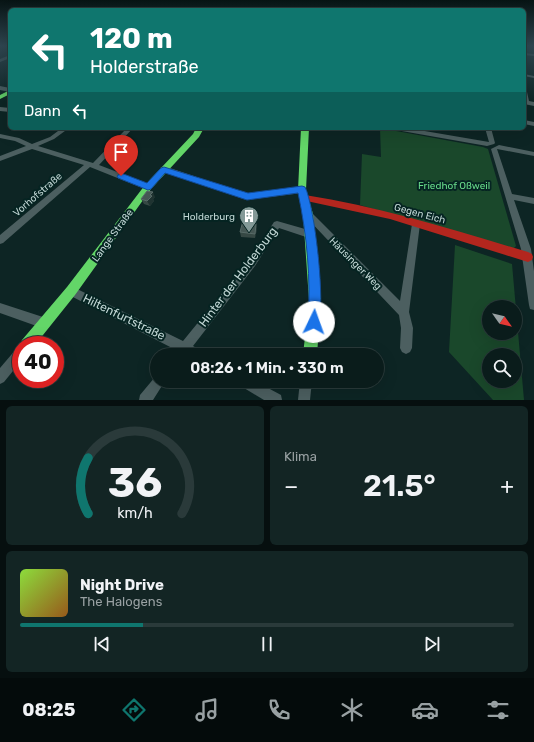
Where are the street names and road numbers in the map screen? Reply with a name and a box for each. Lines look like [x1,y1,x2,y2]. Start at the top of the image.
street label: Vorhofstraße [11,170,65,219]
street label: Gegen Eich [393,201,447,227]
street label: Lange Straße [90,207,136,264]
street label: Hinter der Holderburg [196,224,280,330]
street label: Häusinger Weg [327,235,384,292]
street label: Hiltenfurtstraße [81,291,168,343]

